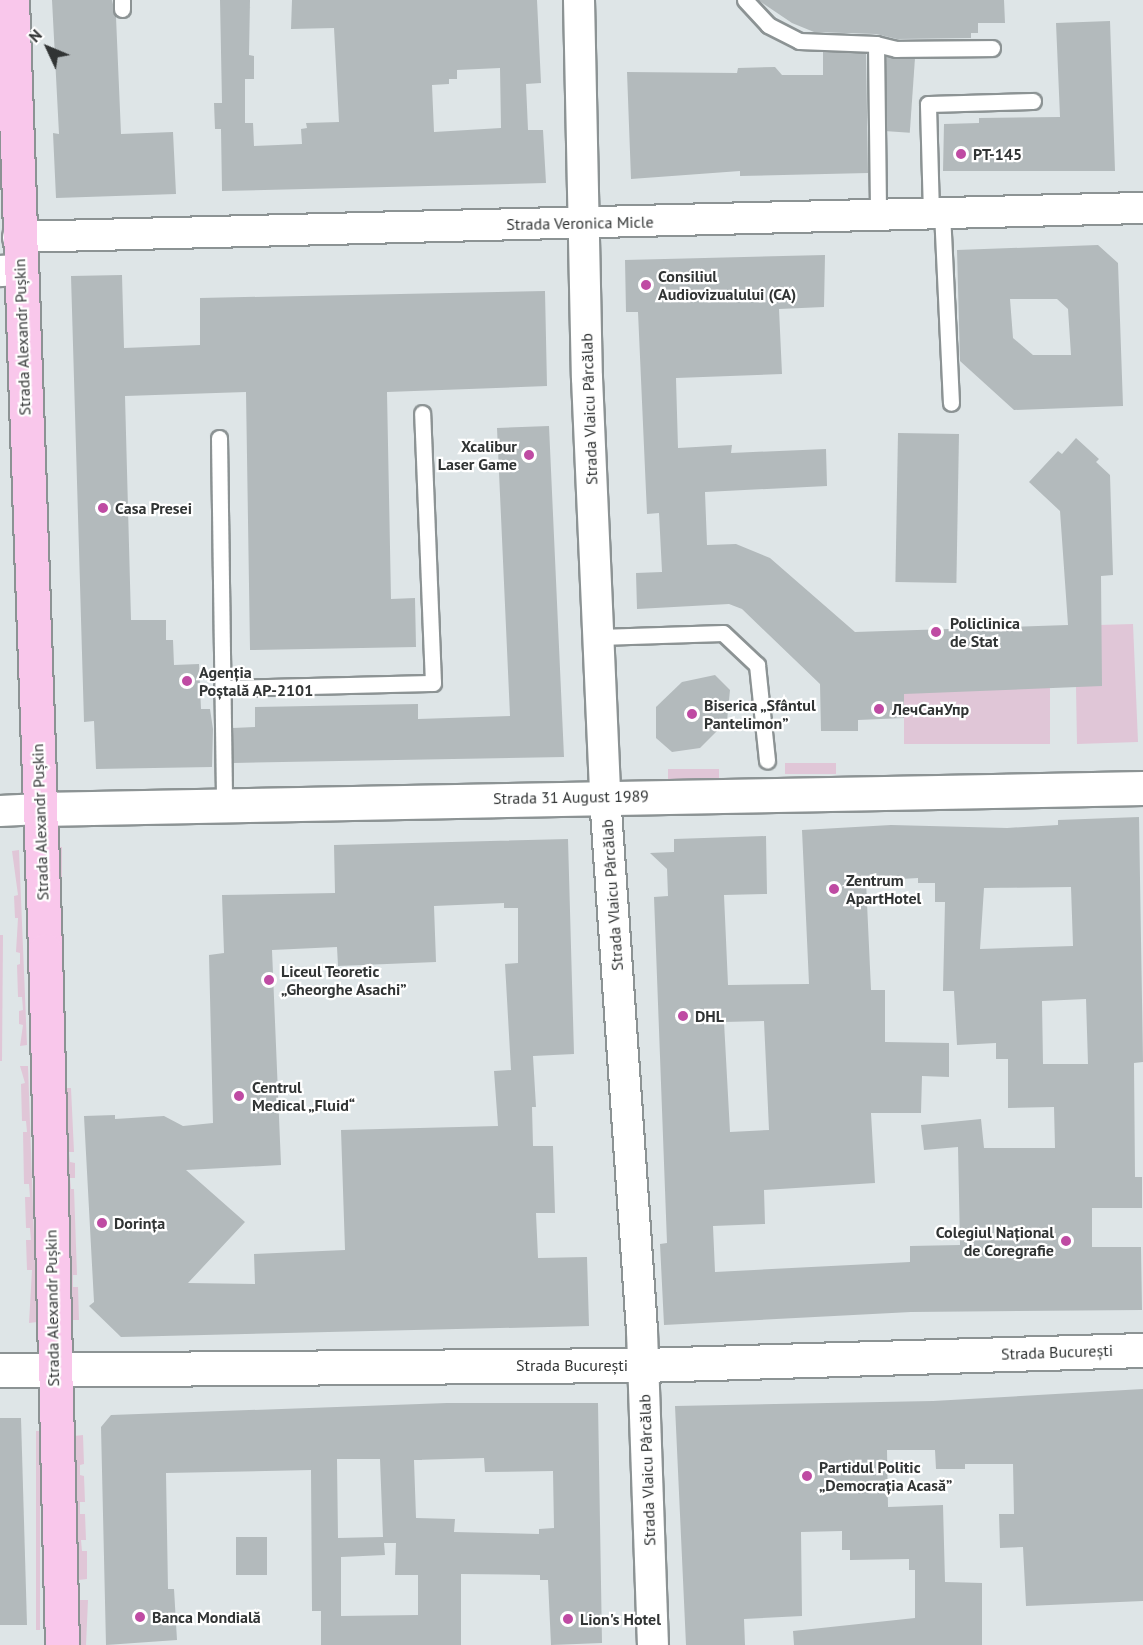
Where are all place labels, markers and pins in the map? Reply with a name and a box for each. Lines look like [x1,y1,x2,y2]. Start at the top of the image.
place label: PT-145 [973,144,1022,164]
marker: PT-145 [954,147,968,161]
place label: Consiliul Audiovizualului (CA) [658,266,796,304]
marker: Consiliul Audiovizualului (CA) [639,278,653,292]
place label: Xcalibur Laser Game [438,436,517,474]
marker: Xcalibur Laser Game [522,448,536,462]
place label: Casa Presei [115,498,192,518]
marker: Casa Presei [96,501,110,515]
place label: Policlinica de Stat [950,613,1020,651]
marker: Policlinica de Stat [927,623,945,641]
place label: Agenția Poștală AP-2101 [199,662,314,700]
marker: Agenția Poștală AP-2101 [180,674,194,688]
place label: Biserica „Sfântul Pantelimon” [704,695,817,733]
place label: ЛечСанУпр [892,699,969,719]
marker: ЛечСанУпр [870,700,888,718]
marker: Biserica „Sfântul Pantelimon” [685,707,699,721]
place label: Zentrum ApartHotel [846,870,921,908]
marker: Zentrum ApartHotel [827,882,841,896]
place label: Liceul Teoretic „Gheorghe Asachi” [281,961,407,999]
marker: Liceul Teoretic „Gheorghe Asachi” [262,973,276,987]
place label: DHL [695,1006,724,1026]
marker: DHL [676,1009,690,1023]
place label: Centrul Medical „Fluid“ [252,1077,357,1115]
marker: Centrul Medical „Fluid“ [230,1087,248,1105]
place label: Dorința [114,1213,165,1233]
marker: Dorința [95,1216,109,1230]
place label: Colegiul Național de Coregrafie [936,1222,1054,1260]
marker: Colegiul Național de Coregrafie [1059,1234,1073,1248]
place label: Partidul Politic „Democrația Acasă” [819,1457,953,1495]
marker: Partidul Politic „Democrația Acasă” [800,1469,814,1483]
place label: Banca Mondială [152,1607,261,1627]
place label: Lion's Hotel [580,1609,661,1629]
marker: Banca Mondială [133,1610,147,1624]
marker: Lion's Hotel [561,1612,575,1626]

